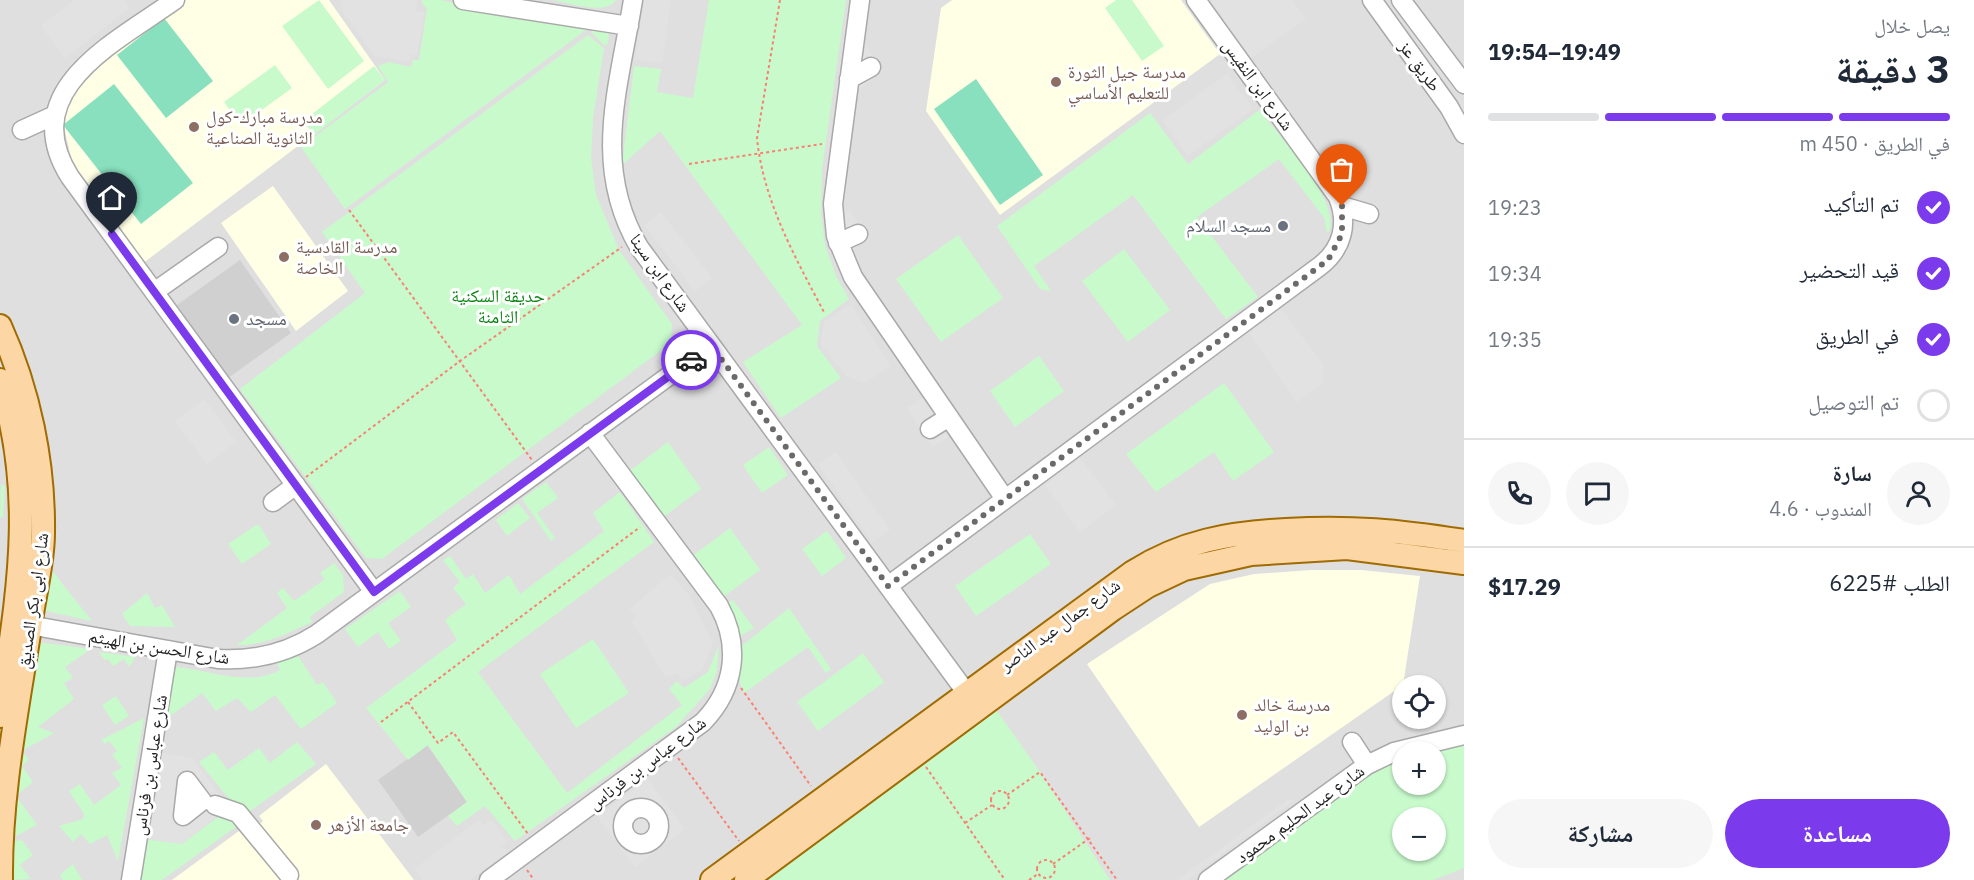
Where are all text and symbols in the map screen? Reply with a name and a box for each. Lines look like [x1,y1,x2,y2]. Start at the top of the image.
text: يصل خلال [1874,12,1950,39]
street label: شارع ابن النفيس [1217,34,1299,135]
street label: طريق عز [1394,35,1447,96]
text: 19:49–19:54 [1488,37,1621,66]
text: 3 دقيقة [1835,43,1950,94]
place label: مدرسة جيل الثورة للتعليم الأساسي [1068,60,1186,108]
marker: مدرسة جيل الثورة للتعليم الأساسي [1049,75,1063,89]
place label: مدرسة مبارك-كول الثانوية الصناعية [206,105,323,149]
marker: مدرسة مبارك-كول الثانوية الصناعية [187,120,201,134]
text: في الطريق · 450 m [1800,130,1950,157]
pin [1316,144,1367,206]
icon: bag [1325,153,1358,186]
pin [86,172,137,234]
icon: home [95,181,128,214]
text: تم التأكيد [1824,189,1899,218]
icon: check [1917,191,1950,224]
text: 19:23 [1488,194,1542,221]
place label: مسجد السلام [1186,214,1271,238]
marker: مسجد السلام [1276,219,1290,233]
street label: شارع ابن سينا [625,229,696,316]
place label: مدرسة القادسية الخاصة [296,235,397,279]
marker: مدرسة القادسية الخاصة [277,250,291,264]
text: قيد التحضير [1800,255,1899,284]
icon: check [1917,257,1950,290]
text: 19:34 [1488,260,1542,287]
park label: حديقة السكنية الثامنة [451,284,545,328]
place label: مسجد [246,307,287,330]
marker: مسجد [227,312,241,326]
text: في الطريق [1815,321,1899,350]
icon: check [1917,323,1950,356]
text: 19:35 [1488,326,1542,353]
courier [661,330,721,390]
icon: car [675,344,708,377]
text: تم التوصيل [1808,387,1899,416]
text: سارة [1833,458,1872,487]
button: phone [1488,462,1551,525]
button: chat [1566,462,1629,525]
button: person [1887,462,1950,525]
text: المندوب · 4.6 [1769,495,1872,522]
street label: شارع ابى بكر الصديق [12,531,53,671]
text: الطلب #6225 [1829,568,1950,597]
text: $17.29 [1488,572,1561,601]
street label: شارع جمال عبد الناصر [994,573,1124,677]
street label: شارع الحسن بن الهيثم [87,624,231,670]
map controls [1392,675,1446,861]
button: locate [1392,675,1446,729]
street label: شارع عباس بن فرناس [127,693,172,837]
place label: مدرسة خالد بن الوليد [1254,693,1330,737]
marker: مدرسة خالد بن الوليد [1235,708,1249,722]
street label: شارع عباس بن فرناس [583,711,710,815]
button: + [1392,741,1446,795]
street label: شارع عبد الحليم محمود [1231,759,1369,869]
button: مشاركة [1488,799,1713,868]
button: مساعدة [1725,799,1950,868]
button: − [1392,807,1446,861]
place label: جامعة الأزهر [327,813,409,836]
marker: جامعة الأزهر [309,818,323,832]

